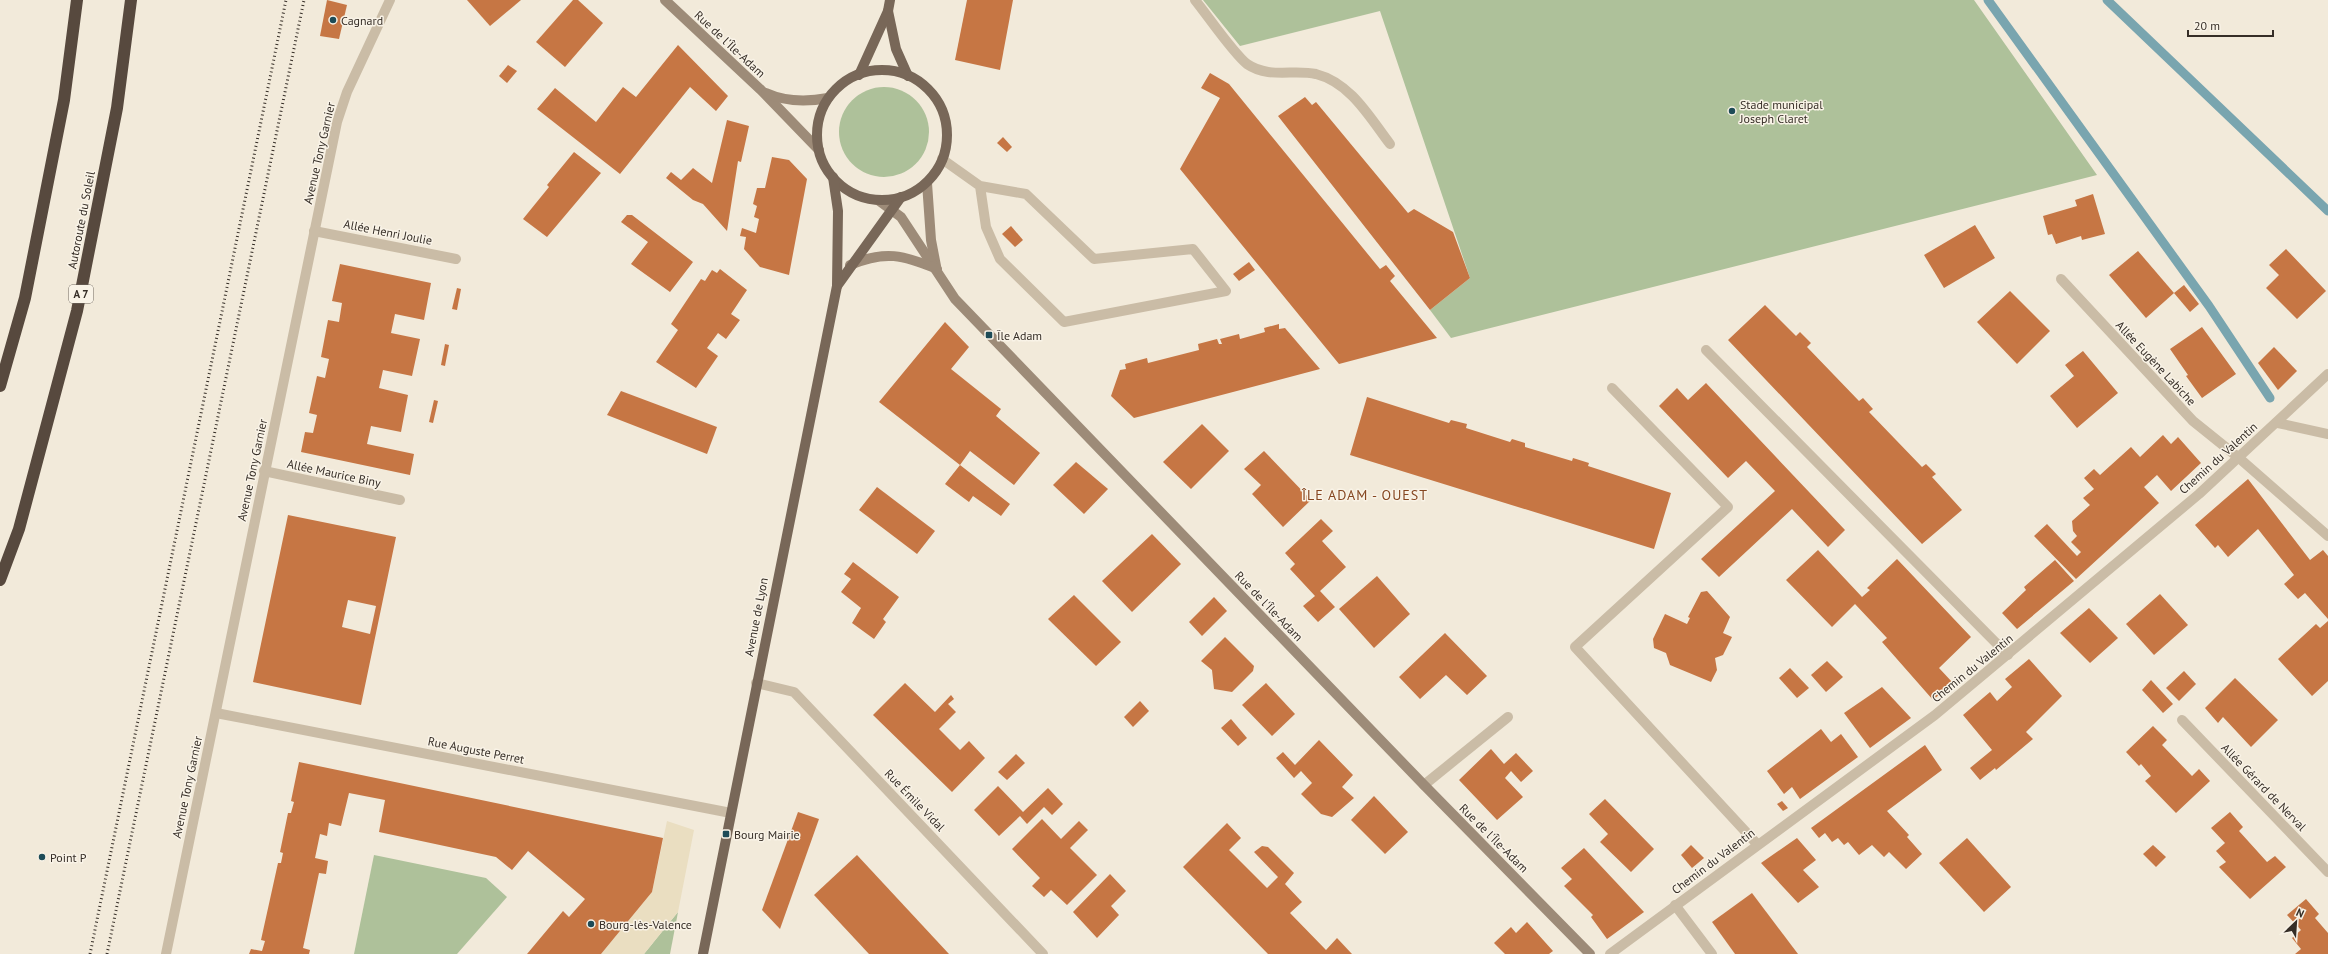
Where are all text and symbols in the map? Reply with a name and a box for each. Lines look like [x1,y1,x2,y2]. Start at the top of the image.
street label: Rue de l'Île-Adam [692,7,768,81]
scale bar [2188,12,2273,38]
place label: Cagnard [341,13,383,28]
marker: Cagnard [328,15,338,25]
text: 20 m [2194,18,2220,33]
place label: Stade municipal Joseph Claret [1739,97,1823,126]
street label: Avenue Tony Garnier [300,101,338,205]
marker: Stade municipal Joseph Claret [1727,106,1737,116]
street label: Autoroute du Soleil [64,169,98,270]
street label: Allée Henri Joulie [343,216,433,248]
road number: A 7 [69,285,93,303]
street label: Allée Eugène Labiche [2113,318,2199,408]
place label: Île Adam [996,328,1042,343]
marker: Île Adam [984,330,994,340]
street label: Avenue Tony Garnier [234,418,270,522]
street label: Chemin du Valentin [2176,419,2260,497]
street label: Allée Maurice Biny [286,456,383,490]
district label: ÎLE ADAM - OUEST [1301,486,1428,504]
street label: Rue de l'Île-Adam [1232,568,1306,644]
street label: Avenue de Lyon [741,576,771,658]
street label: Chemin du Valentin [1928,631,2016,705]
street label: Rue Auguste Perret [427,733,525,767]
street label: Avenue Tony Garnier [169,735,205,839]
street label: Allée Gérard de Nerval [2218,740,2310,834]
street label: Rue Émile Vidal [882,766,949,835]
street label: Rue de l'Île-Adam [1456,800,1532,876]
street label: Chemin du Valentin [1668,825,1758,897]
place label: Bourg Mairie [734,827,800,842]
marker: Bourg Mairie [721,829,731,839]
place label: Point P [50,850,87,865]
marker: Point P [37,852,47,862]
north arrow [2276,902,2316,942]
text: N [2294,905,2306,921]
place label: Bourg-lès-Valence [599,917,692,932]
marker: Bourg-lès-Valence [586,919,596,929]

